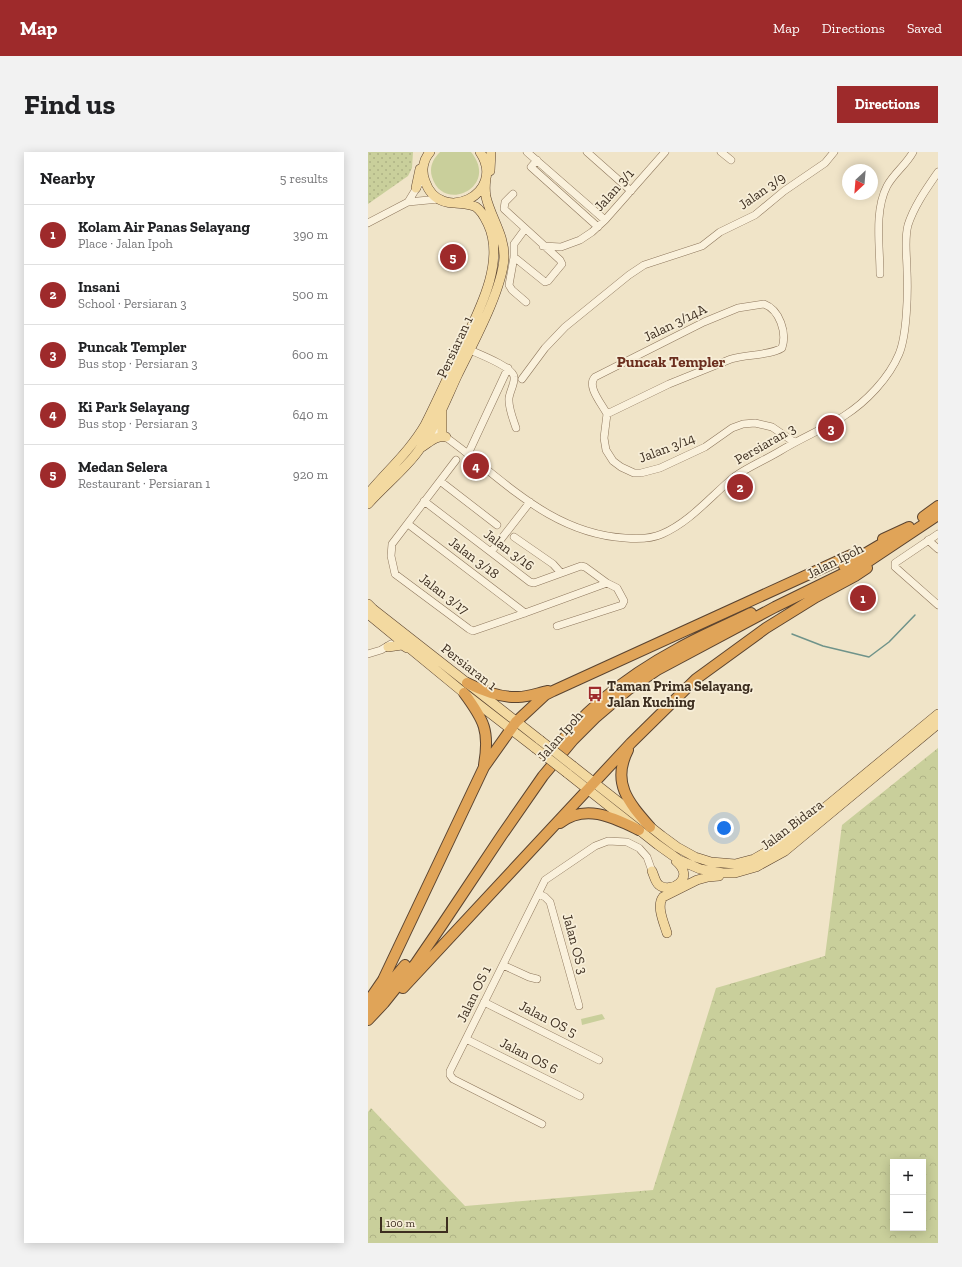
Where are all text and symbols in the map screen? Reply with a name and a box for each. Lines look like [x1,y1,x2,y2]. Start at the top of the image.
text: Map [20,17,57,40]
text: Map [773,20,800,37]
text: Directions [822,20,885,37]
text: Saved [907,20,942,37]
button: Directions [837,86,938,123]
text: Find us [24,88,115,121]
north arrow [842,164,878,200]
street label: Jalan 3/1 [590,165,638,215]
text: Nearby [40,168,95,188]
street label: Jalan 3/9 [735,169,789,213]
text: 5 results [280,171,328,186]
text: Kolam Air Panas Selayang [78,218,250,236]
text: 1 [50,227,56,242]
text: 390 m [293,227,328,242]
text: Place · Jalan Ipoh [78,236,173,251]
pin: 5 [440,242,466,272]
text: Insani [78,278,120,296]
text: 2 [50,287,56,302]
text: 500 m [292,287,328,302]
text: School · Persiaran 3 [78,296,187,311]
street label: Jalan 3/14A [641,300,710,346]
street label: Persiaran 1 [433,313,477,381]
text: Puncak Templer [78,338,187,356]
text: 3 [50,347,56,362]
text: 600 m [292,347,328,362]
district label: Puncak Templer [617,353,726,371]
text: Bus stop · Persiaran 3 [78,356,198,371]
text: Ki Park Selayang [78,398,190,416]
text: 4 [49,407,57,422]
text: 640 m [292,407,328,422]
pin: 3 [818,413,844,443]
text: Bus stop · Persiaran 3 [78,416,198,431]
street label: Persiaran 3 [731,420,799,468]
street label: Jalan 3/14 [636,429,698,467]
pin: 4 [463,451,489,481]
text: Medan Selera [78,458,168,476]
text: 5 [50,467,56,482]
text: 920 m [293,467,328,482]
pin: 2 [727,472,753,502]
text: Restaurant · Persiaran 1 [78,476,210,491]
street label: Jalan 3/16 [480,525,538,575]
street label: Jalan 3/18 [445,533,503,583]
street label: Jalan Ipoh [804,539,866,583]
street label: Jalan 3/17 [416,570,473,618]
pin: 1 [850,583,876,613]
street label: Persiaran 1 [438,640,501,694]
place label: Taman Prima Selayang, Jalan Kuching [607,678,753,711]
bus stop icon: Taman Prima Selayang, Jalan Kuching [586,685,604,703]
street label: Jalan Ipoh [533,707,587,765]
street label: Jalan Bidara [757,796,827,854]
your location [714,818,734,838]
street label: Jalan OS 3 [559,912,591,976]
street label: Jalan OS 1 [453,962,495,1025]
street label: Jalan OS 5 [516,997,580,1041]
street label: Jalan OS 6 [497,1034,561,1078]
map controls [890,1159,926,1231]
button: + [890,1159,926,1195]
button: − [890,1195,926,1231]
scale bar [380,1215,448,1234]
text: 100 m [386,1217,415,1230]

